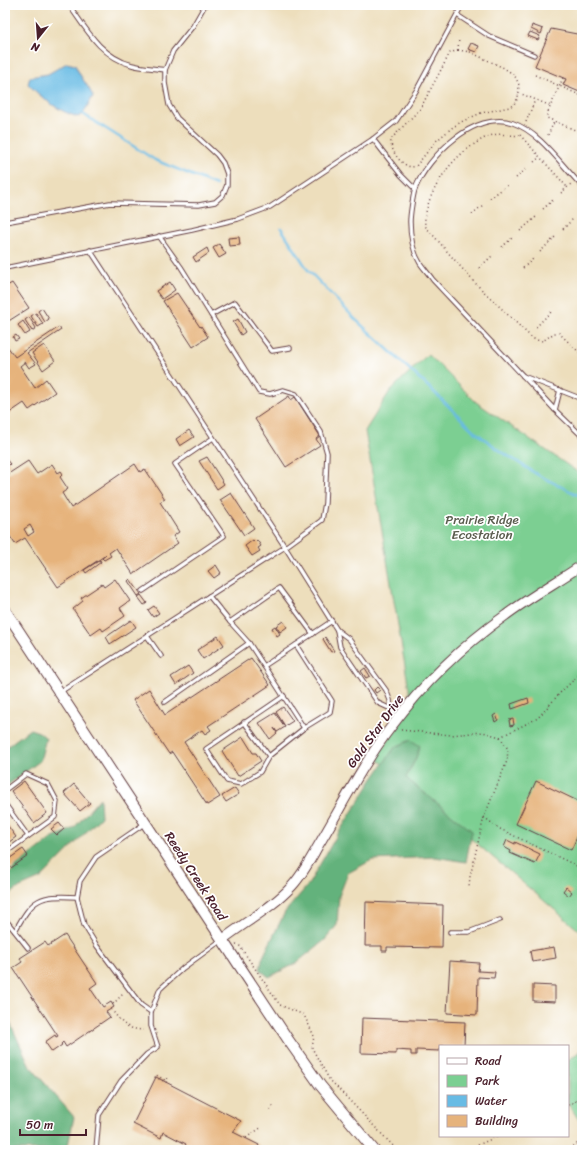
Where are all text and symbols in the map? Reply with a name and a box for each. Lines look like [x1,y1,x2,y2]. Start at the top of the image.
north arrow [18,18,58,58]
text: N [28,37,43,58]
park label: Prairie Ridge Ecostation [445,508,519,546]
street label: Gold Star Drive [340,689,410,773]
street label: Reedy Creek Road [158,827,234,926]
legend [439,1045,569,1137]
text: Road [475,1050,502,1072]
text: Park [475,1070,500,1092]
text: Water [475,1090,508,1112]
text: Building [475,1110,518,1132]
scale bar [20,1111,86,1137]
text: 50 m [26,1114,53,1136]

